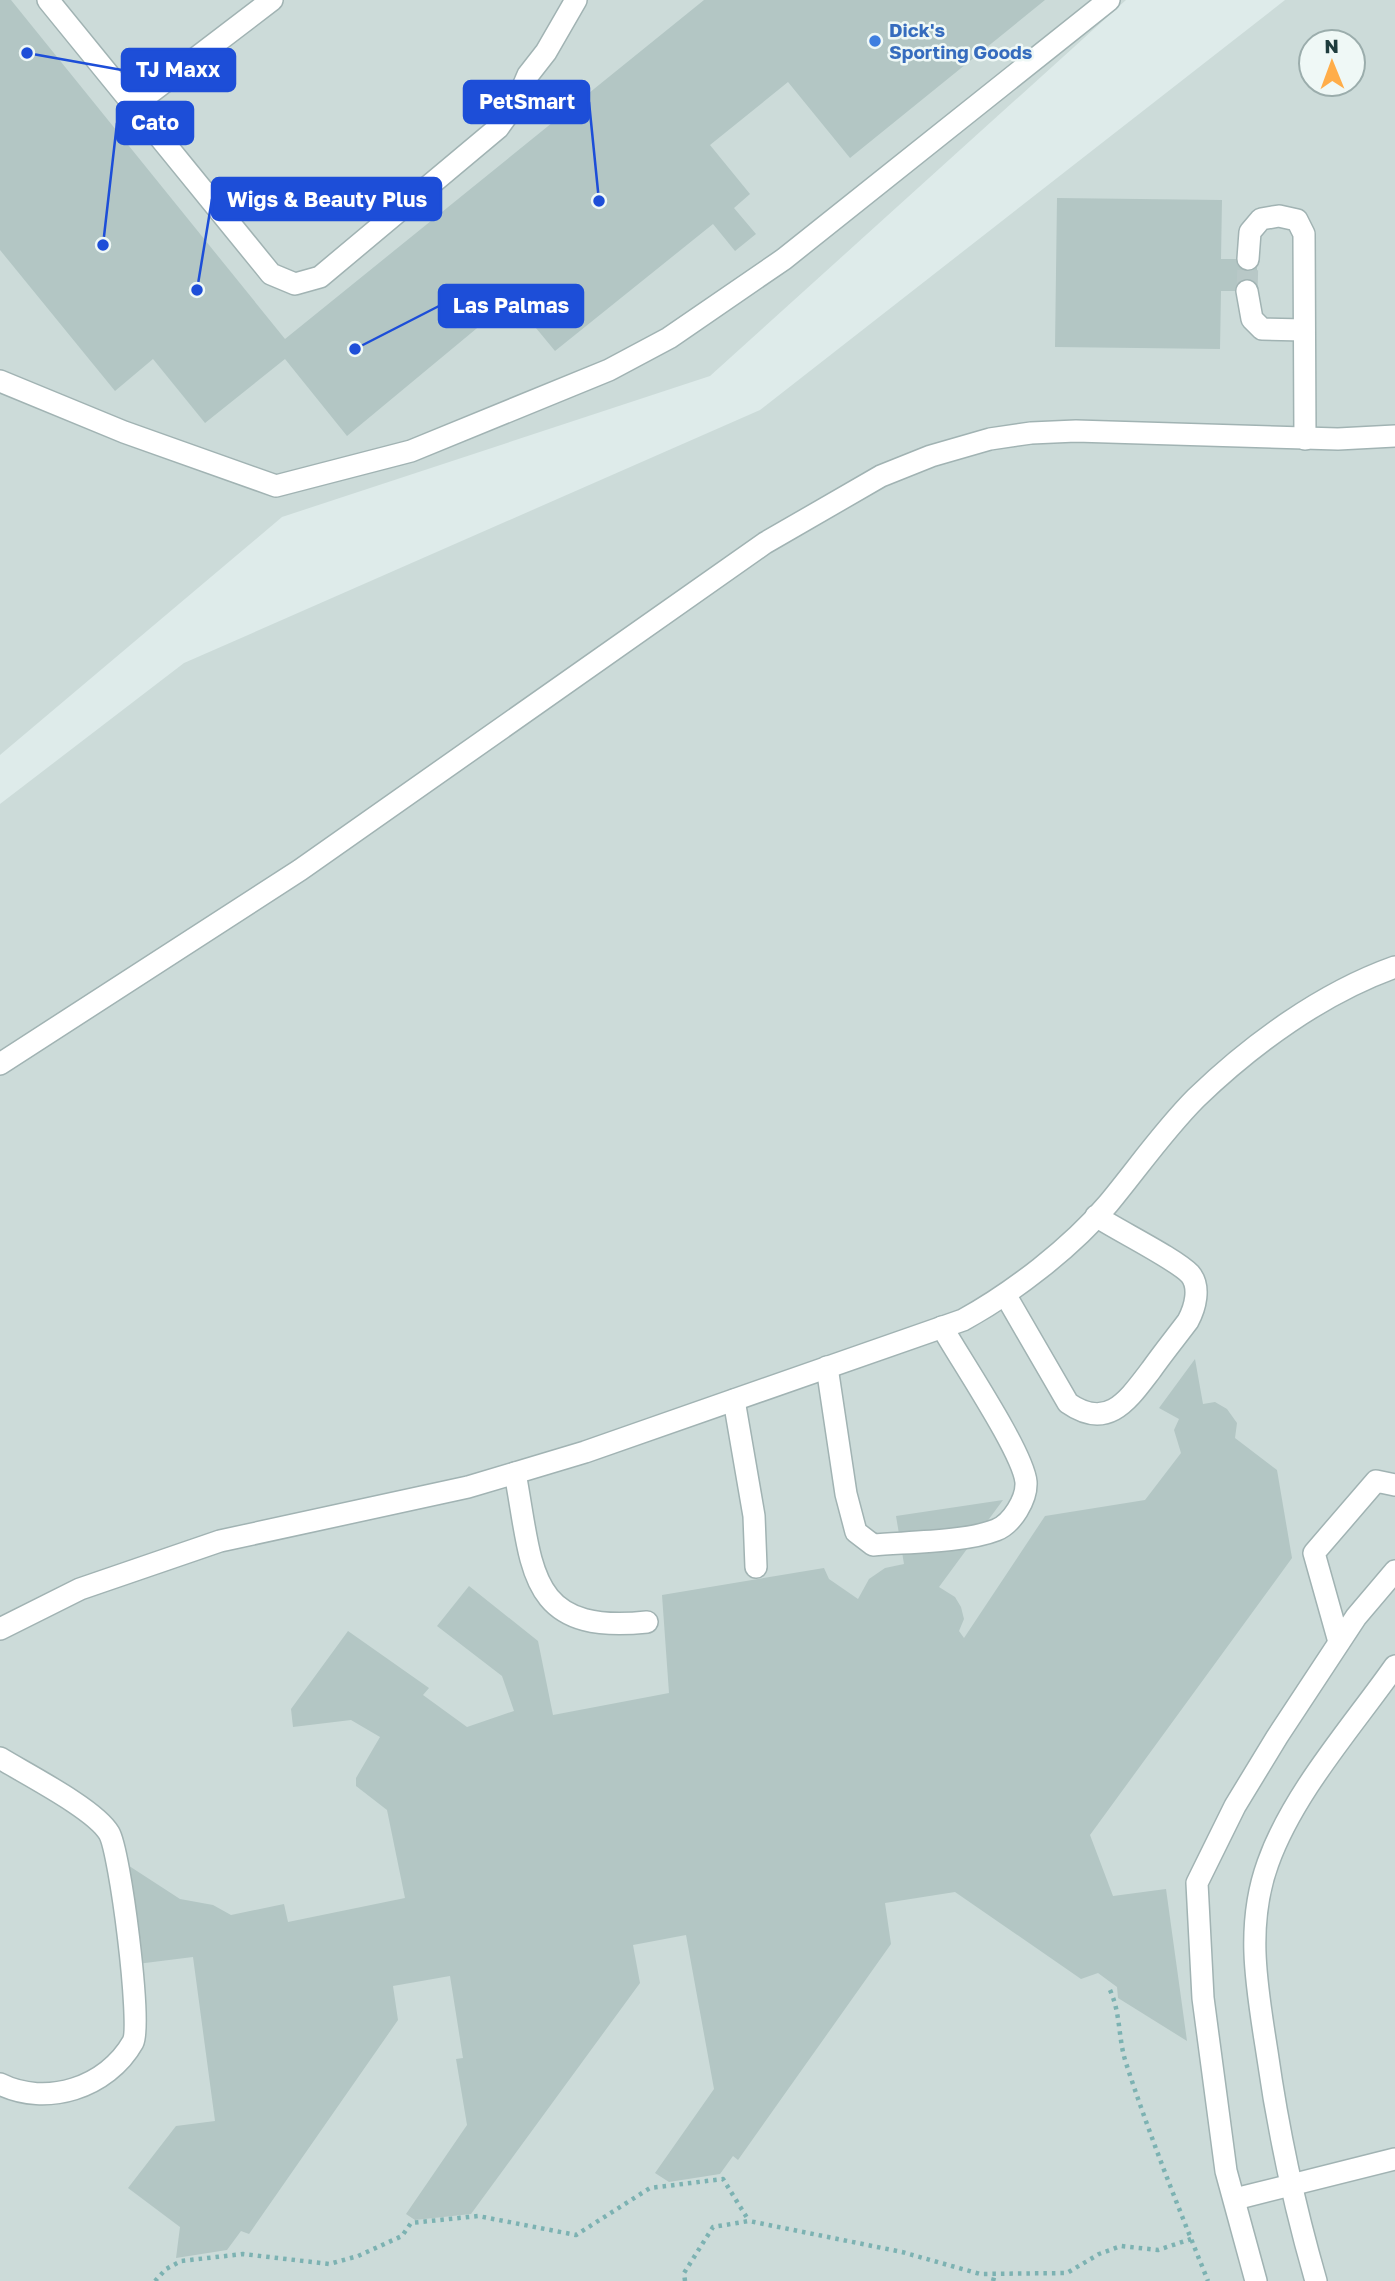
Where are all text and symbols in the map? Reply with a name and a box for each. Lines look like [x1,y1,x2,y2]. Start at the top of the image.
place label: Dick's Sporting Goods [889,18,1033,63]
north arrow [1297,28,1367,98]
marker: Dick's Sporting Goods [867,33,883,49]
text: N [1324,34,1339,57]
callout: TJ Maxx [122,49,235,91]
text: TJ Maxx [136,56,220,82]
callout: PetSmart [464,81,589,123]
text: PetSmart [479,88,575,114]
callout: Cato [117,102,193,144]
text: Cato [131,109,179,135]
callout: Wigs & Beauty Plus [212,178,441,220]
text: Wigs & Beauty Plus [227,186,428,212]
callout: Las Palmas [439,285,583,327]
text: Las Palmas [453,292,570,318]

